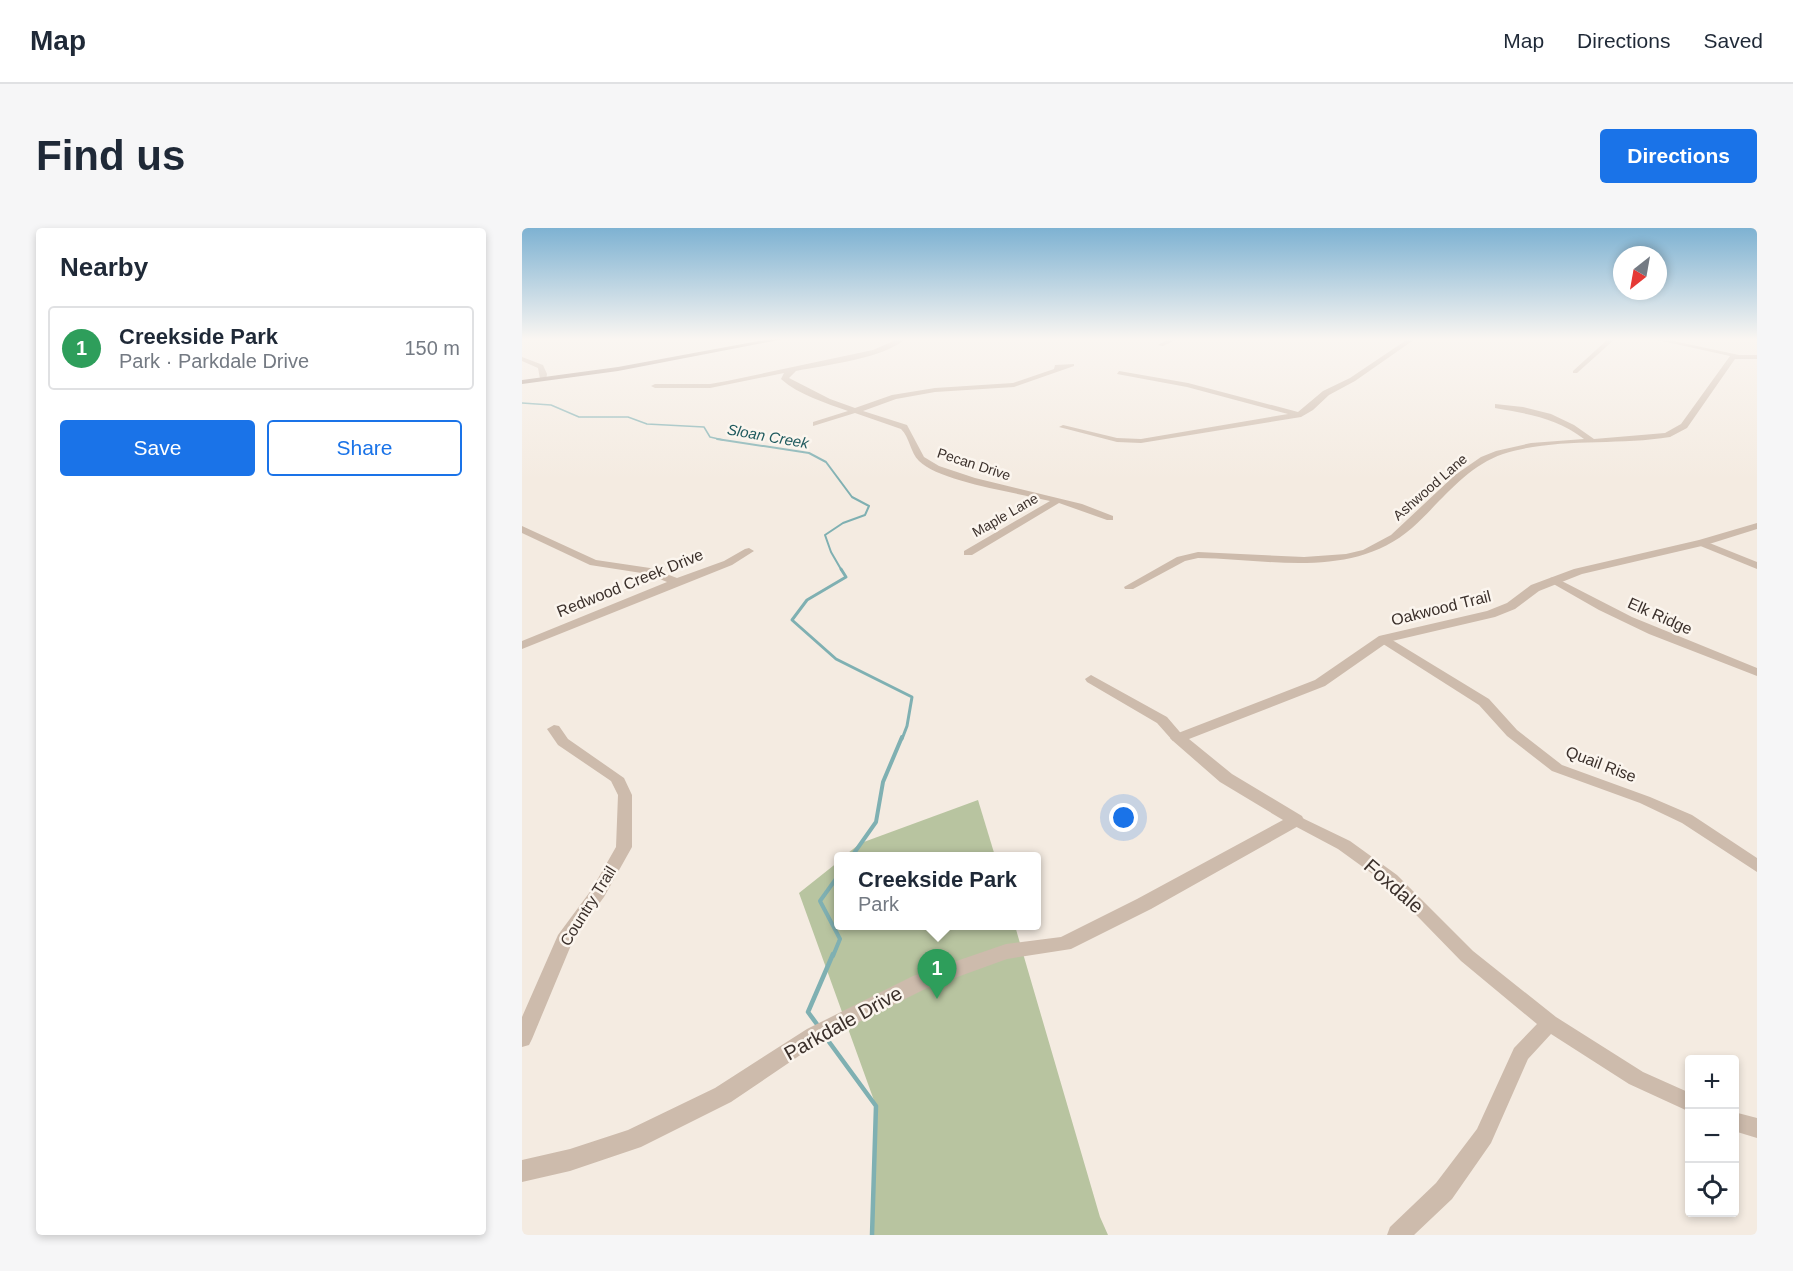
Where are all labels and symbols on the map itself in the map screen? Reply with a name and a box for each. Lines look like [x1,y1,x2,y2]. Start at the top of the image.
north arrow [1613,246,1667,300]
water label: Sloan Creek [726,420,812,452]
street label: Pecan Drive [935,445,1013,483]
street label: Ashwood Lane [1390,450,1470,523]
street label: Maple Lane [969,490,1041,540]
street label: Redwood Creek Drive [554,546,706,620]
street label: Oakwood Trail [1389,587,1493,629]
street label: Elk Ridge [1625,594,1695,638]
street label: Quail Rise [1563,743,1639,785]
your location [1109,803,1138,832]
street label: Foxdale [1360,854,1428,918]
street label: Country Trail [557,863,619,949]
pin: 1 [918,950,956,999]
street label: Parkdale Drive [780,982,906,1064]

